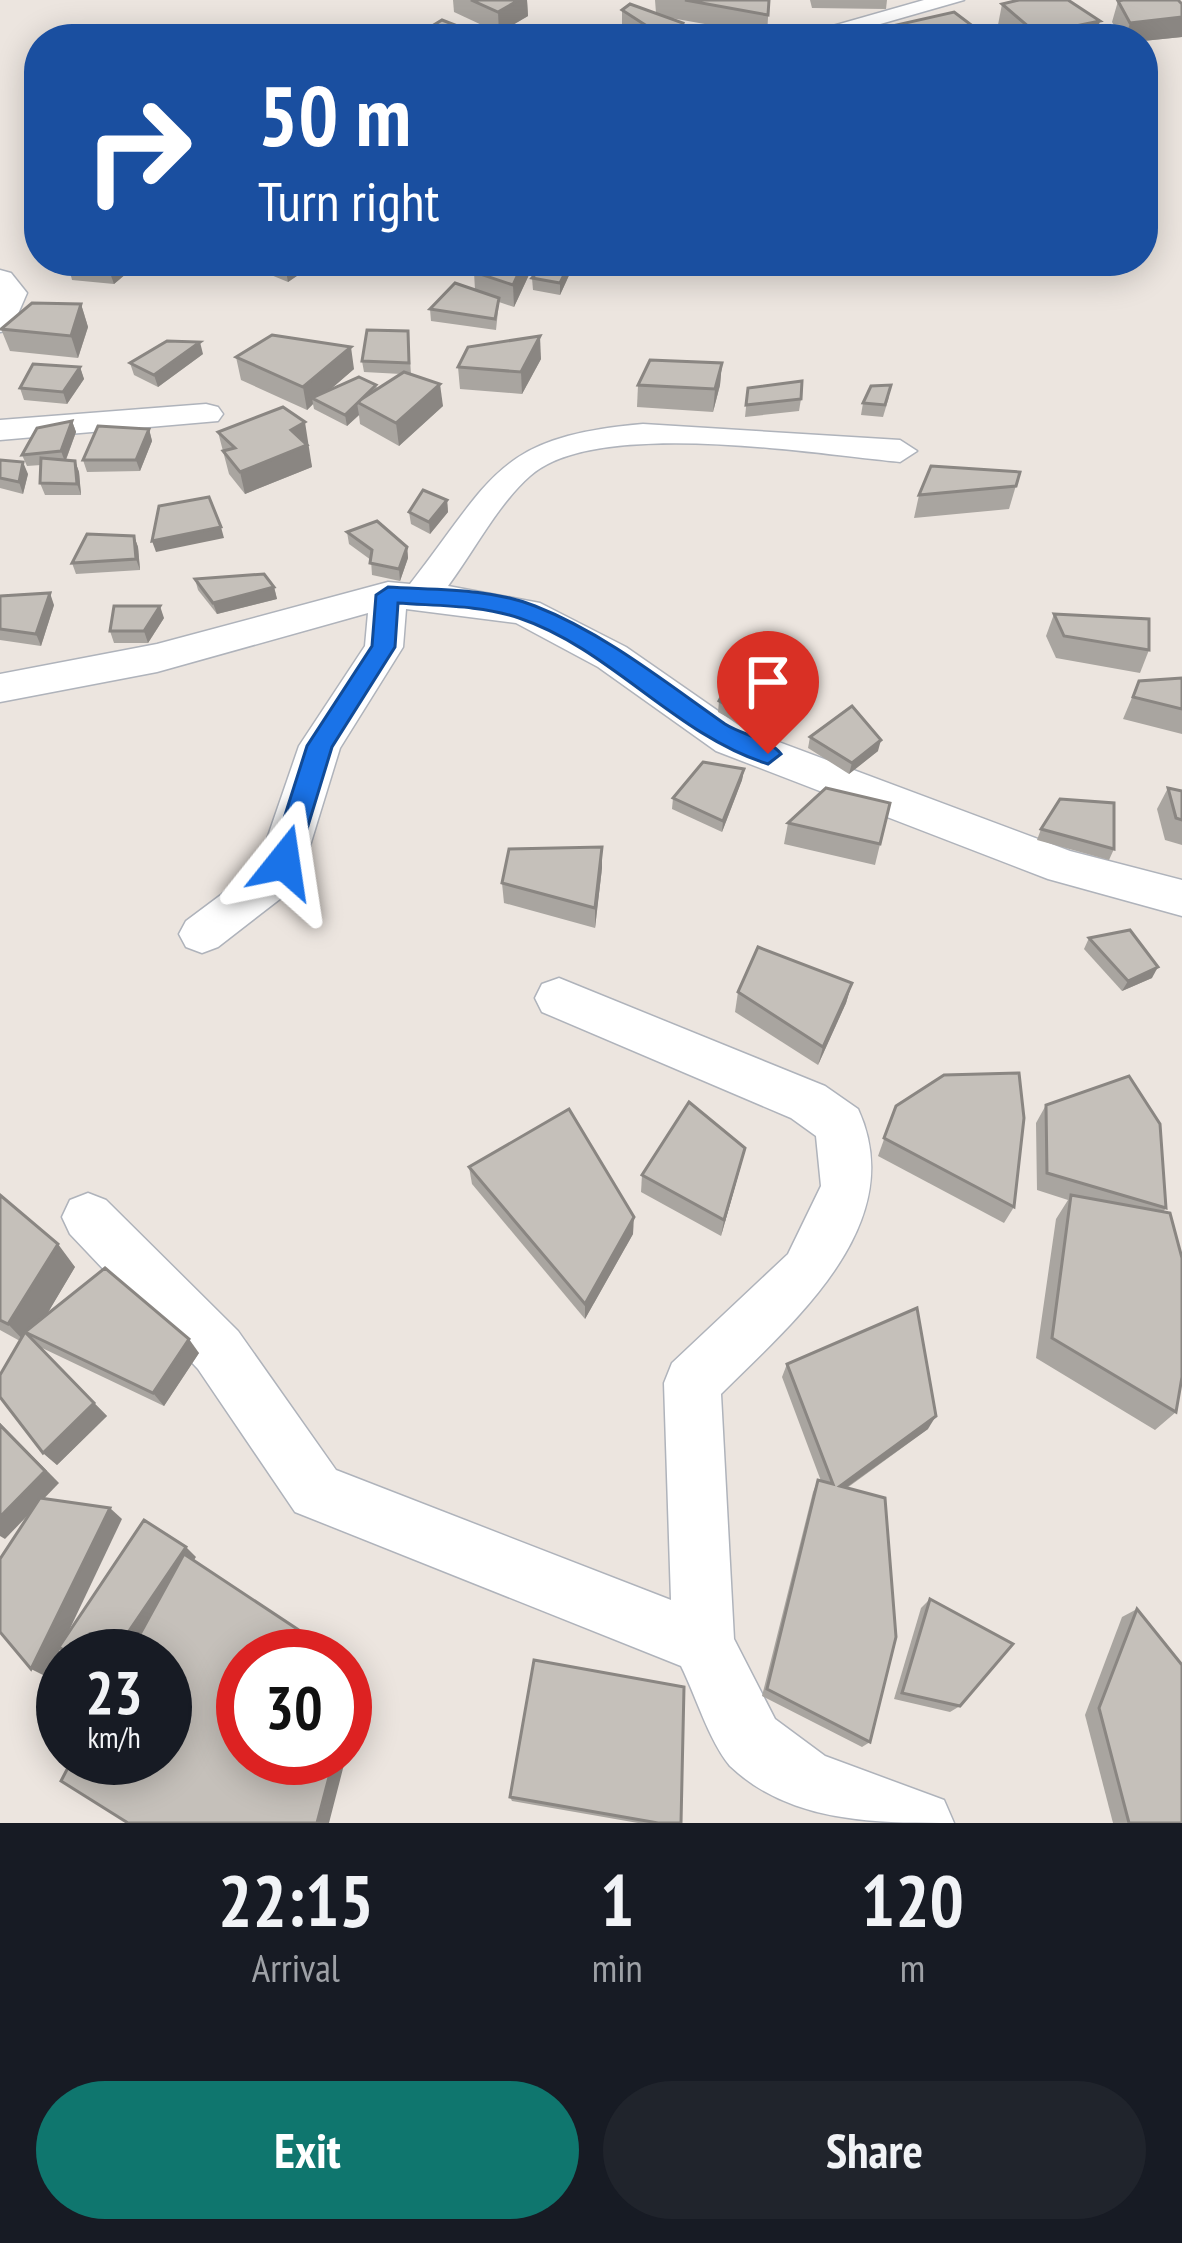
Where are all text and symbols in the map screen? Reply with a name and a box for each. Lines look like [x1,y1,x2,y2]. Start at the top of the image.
text: 50 m [258,60,411,169]
icon: right [60,72,216,228]
text: Turn right [258,166,439,236]
pin [717,631,819,754]
icon: arrive [735,649,801,715]
position arrow [221,799,347,925]
speed limit sign: 30 [216,1629,372,1785]
text: 23 [85,1653,143,1731]
text: km/h [87,1717,141,1756]
text: 22:15 [218,1853,374,1946]
text: 1 [600,1853,634,1946]
text: 120 [861,1853,964,1946]
text: Arrival [252,1942,340,1993]
text: min [592,1942,643,1993]
text: m [900,1942,925,1993]
button: Exit [36,2081,579,2219]
button: Share [603,2081,1146,2219]

